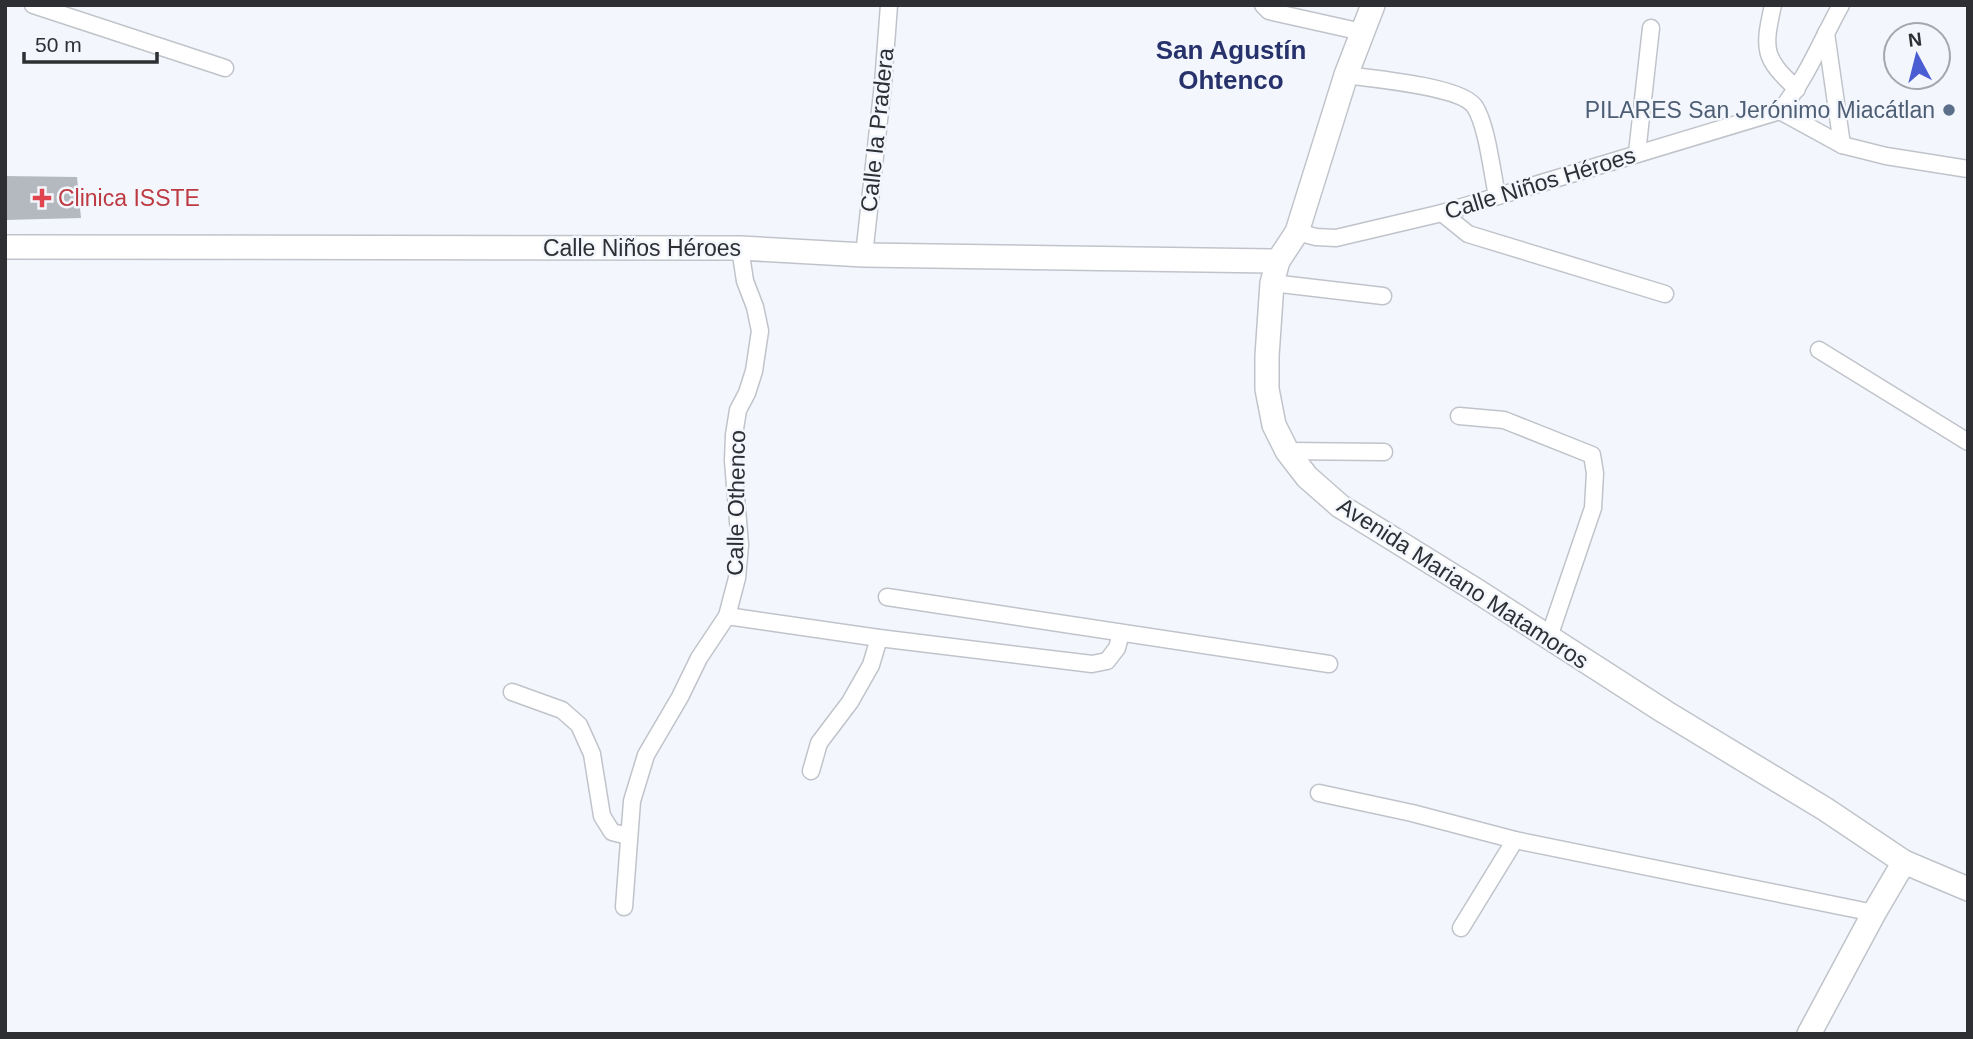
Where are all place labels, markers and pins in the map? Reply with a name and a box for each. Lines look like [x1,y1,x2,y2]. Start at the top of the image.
place label: PILARES San Jerónimo Miacátlan [1585,97,1935,123]
marker: PILARES San Jerónimo Miacátlan [1941,102,1957,118]
place label: Clinica ISSTE [58,185,200,211]
marker: Clinica ISSTE [32,188,52,208]

